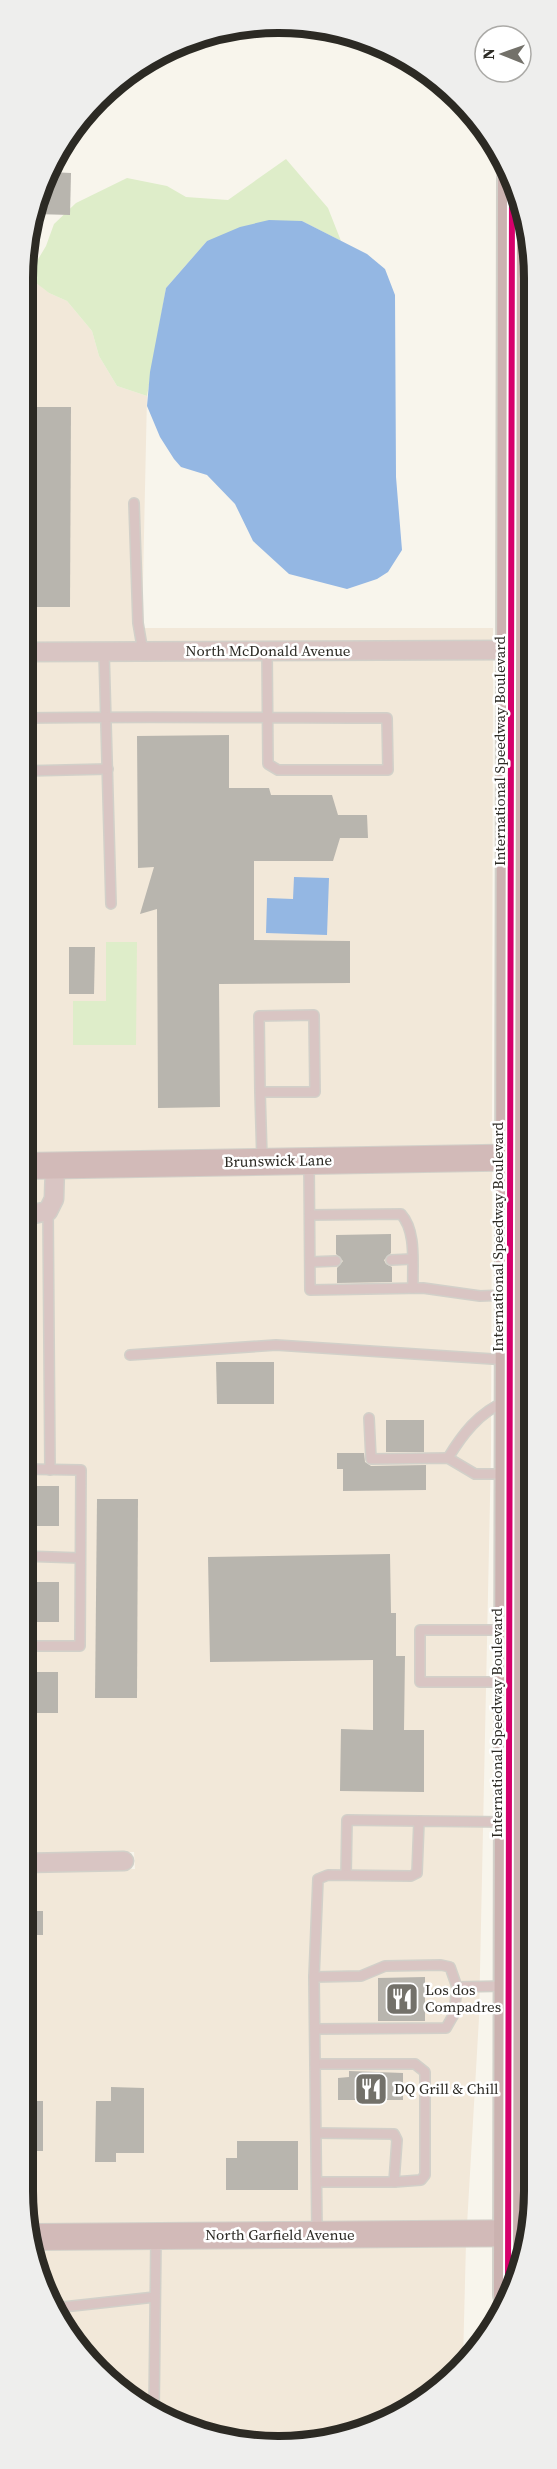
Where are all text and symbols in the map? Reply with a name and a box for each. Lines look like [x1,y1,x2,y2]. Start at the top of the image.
north arrow [473,24,533,84]
text: N [477,47,499,60]
street label: International Speedway Boulevard [489,635,510,866]
street label: North McDonald Avenue [186,640,351,661]
street label: International Speedway Boulevard [487,1121,508,1352]
street label: Brunswick Lane [224,1149,333,1172]
street label: International Speedway Boulevard [486,1607,507,1838]
place label: Los dos Compadres [425,1979,501,2017]
restaurant icon: Los dos Compadres [384,1981,420,2017]
restaurant icon: DQ Grill & Chill [353,2071,389,2107]
place label: DQ Grill & Chill [394,2078,499,2099]
street label: North Garfield Avenue [205,2224,355,2245]

